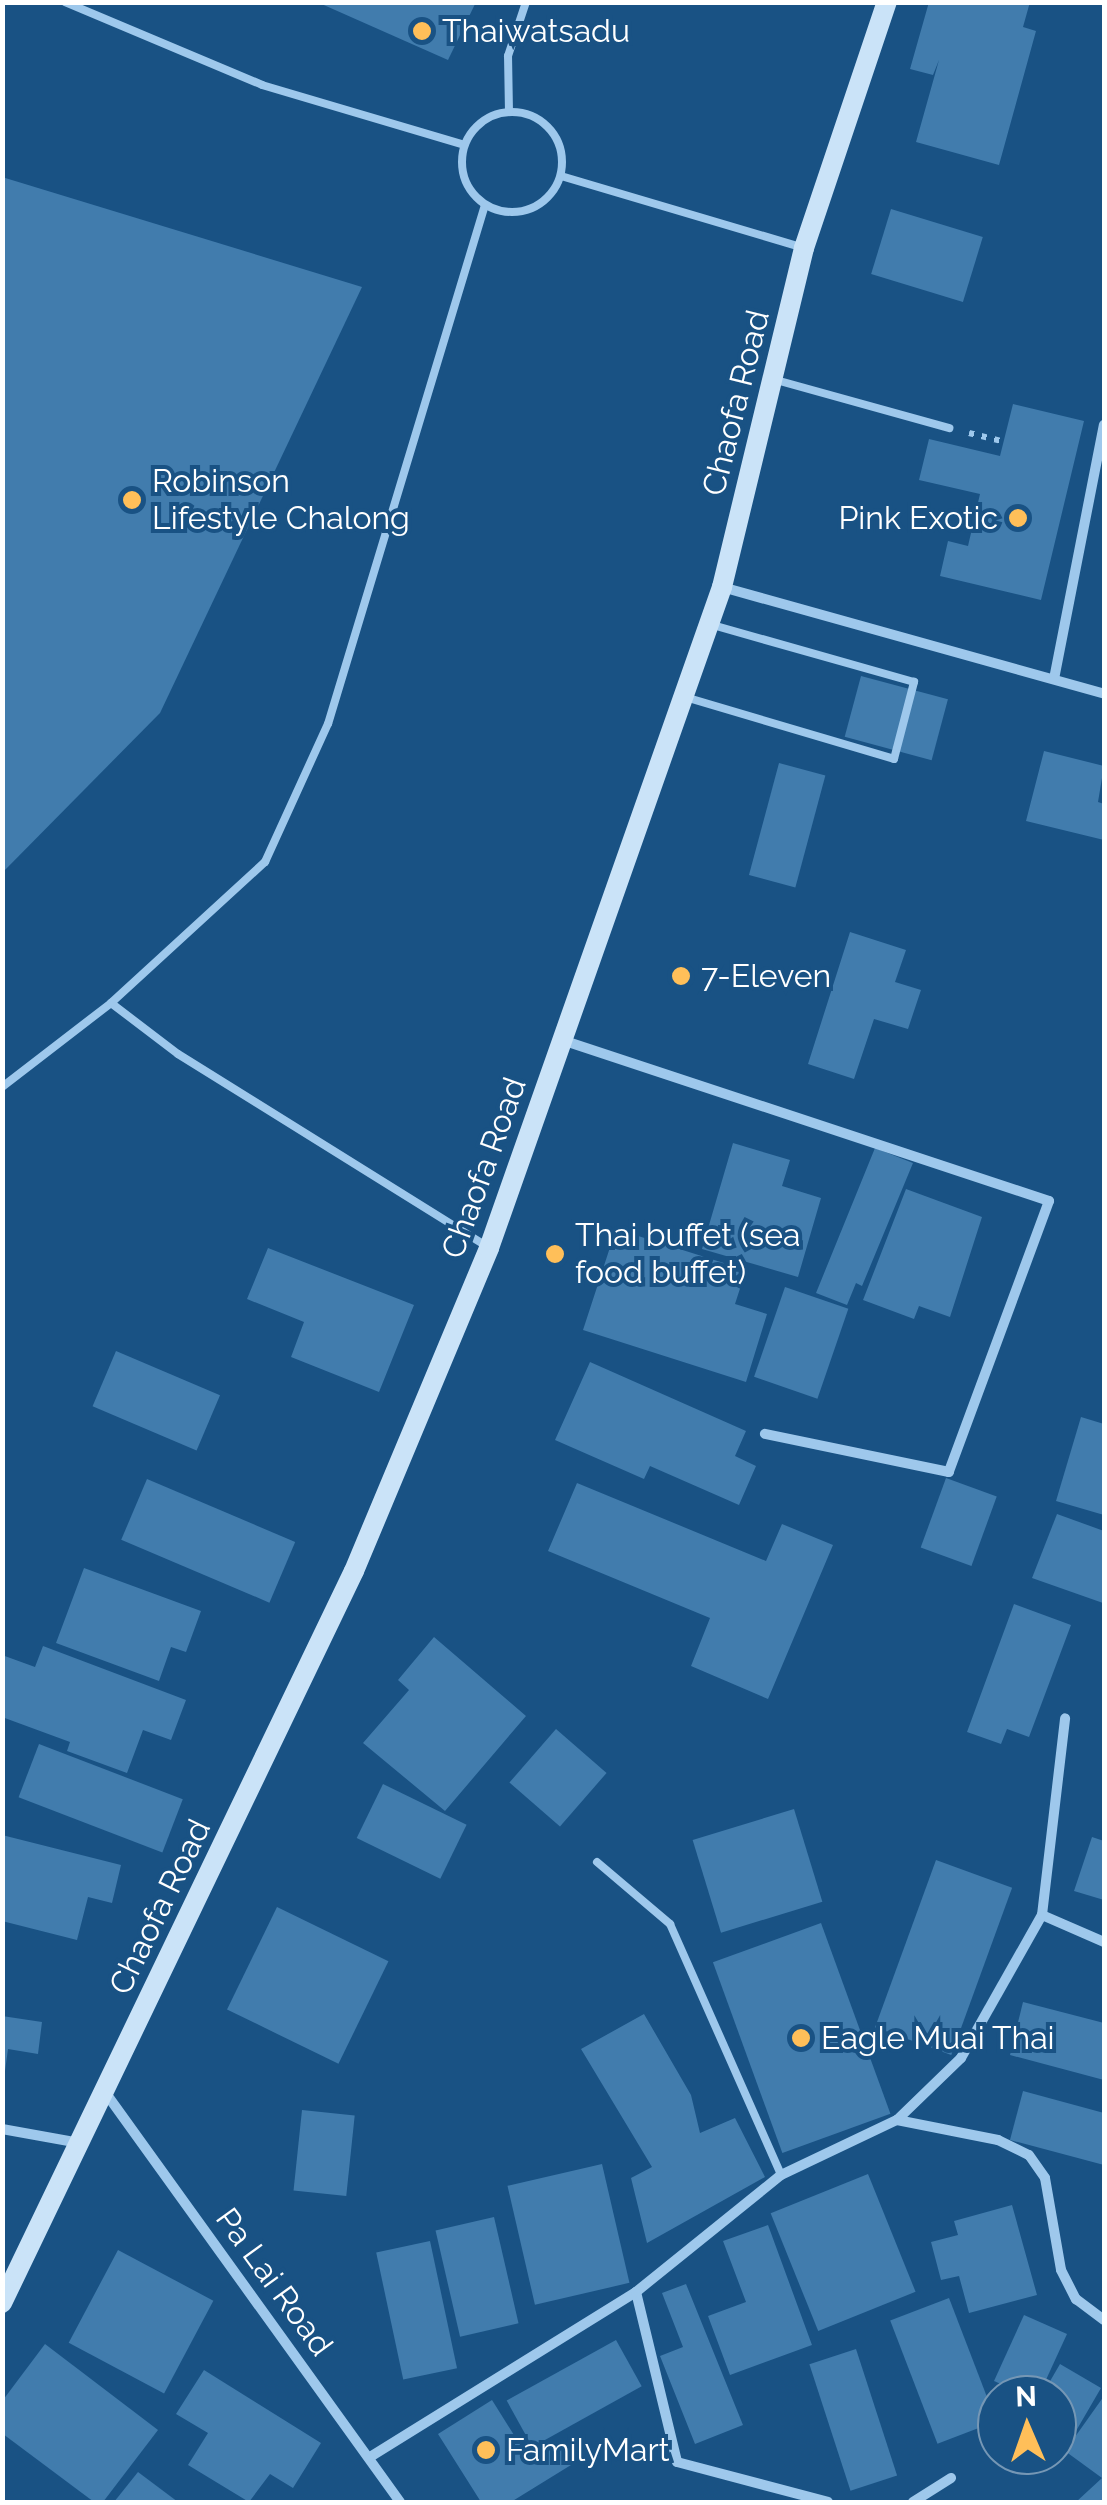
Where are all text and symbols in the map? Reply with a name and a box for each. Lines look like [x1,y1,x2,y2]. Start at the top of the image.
place label: Thaiwatsadu [442,12,630,50]
marker: Thaiwatsadu [411,20,433,42]
street label: Chaofa Road [694,306,778,500]
place label: Robinson Lifestyle Chalong [152,463,410,538]
marker: Robinson Lifestyle Chalong [121,489,143,511]
place label: Pink Exotic [838,499,998,537]
marker: Pink Exotic [1007,507,1029,529]
place label: 7-Eleven [701,957,831,995]
marker: 7-Eleven [670,965,692,987]
street label: Chaofa Road [434,1072,534,1264]
place label: Thai buffet (sea food buffet) [575,1217,800,1292]
marker: Thai buffet (sea food buffet) [544,1243,566,1265]
street label: Chaofa Road [101,1813,219,2001]
place label: Eagle Muai Thai [821,2019,1055,2057]
marker: Eagle Muai Thai [790,2027,812,2049]
street label: Pa Lai Road [208,2201,340,2363]
north arrow [977,2375,1077,2475]
text: N [1015,2380,1037,2413]
place label: FamilyMart [506,2431,669,2469]
marker: FamilyMart [475,2439,497,2461]

